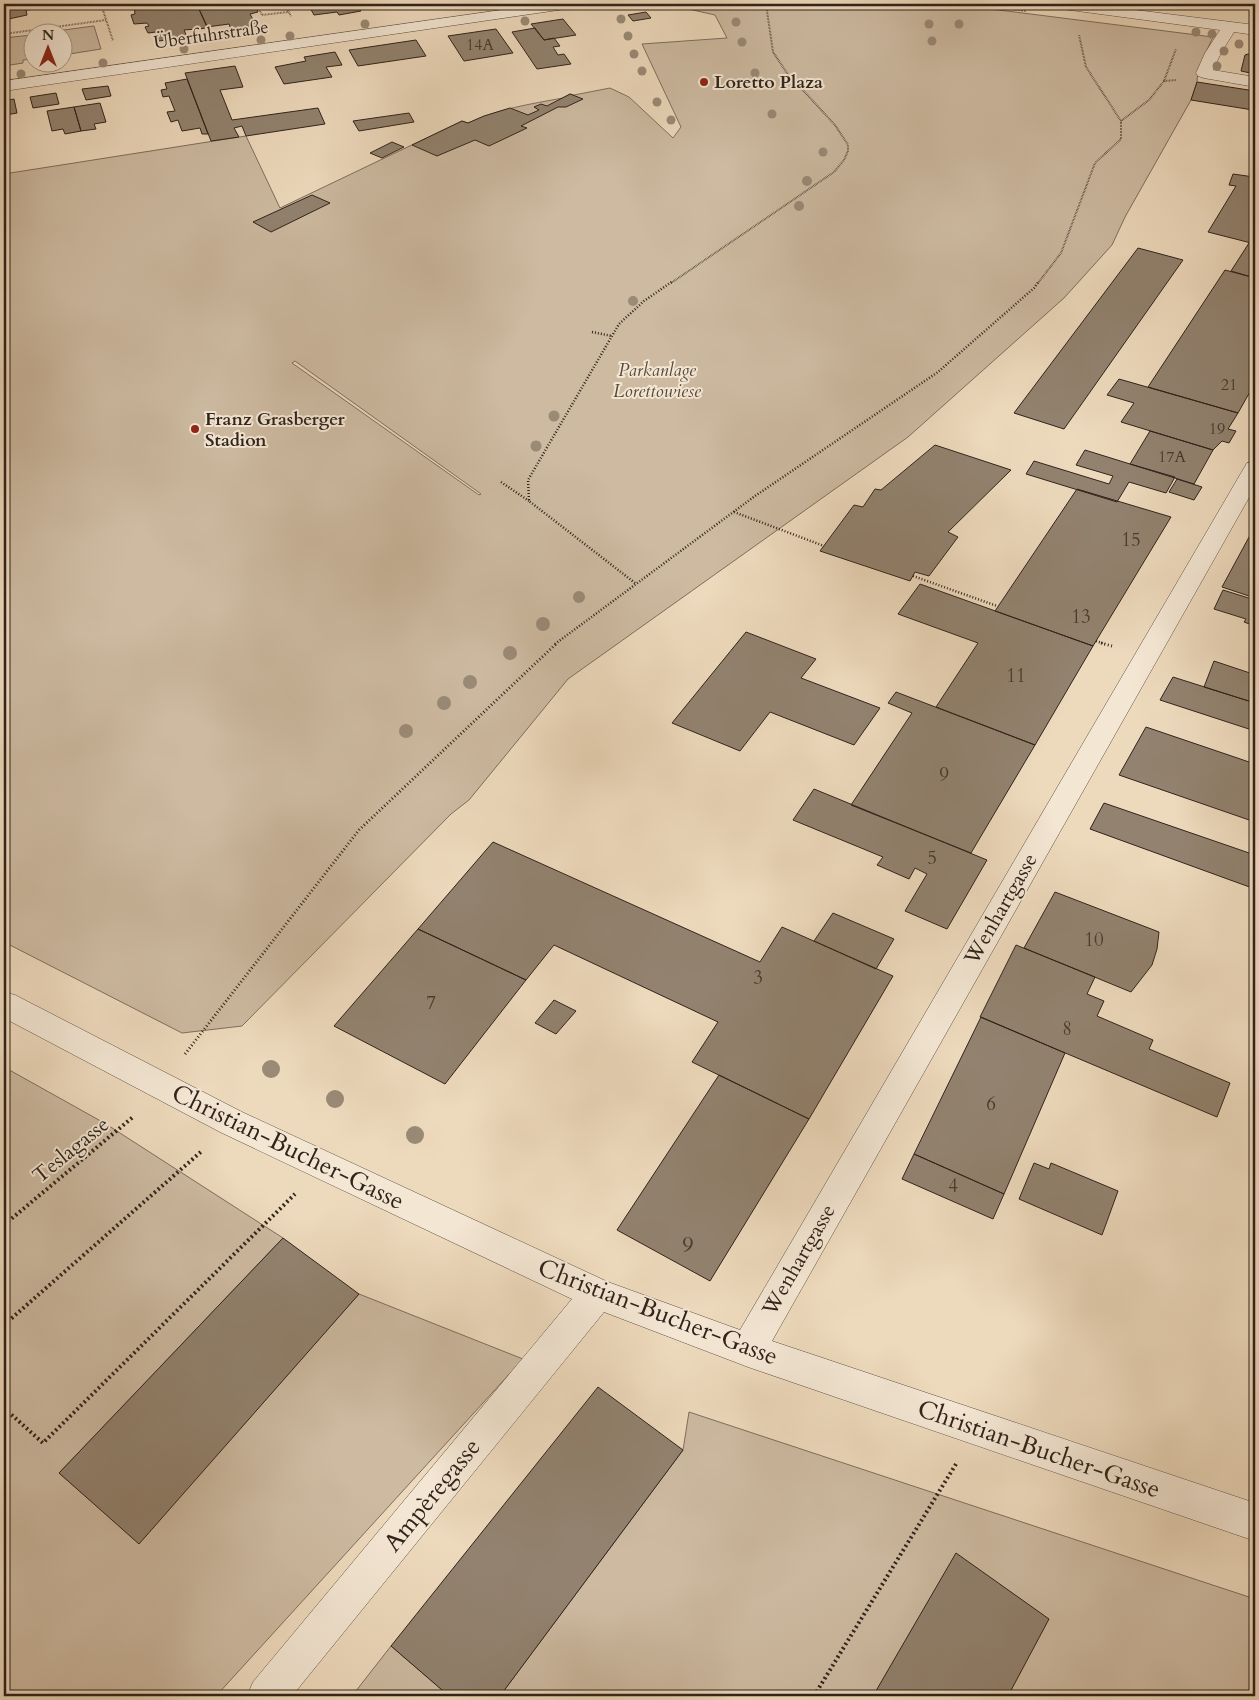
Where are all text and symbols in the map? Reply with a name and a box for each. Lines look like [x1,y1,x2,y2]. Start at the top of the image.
street label: Überfuhrstraße [152,15,270,55]
north arrow [22,22,72,72]
text: N [42,26,54,45]
house number: 14A [466,34,495,56]
place label: Loretto Plaza [714,70,823,95]
marker: Loretto Plaza [698,76,710,88]
park label: Parkanlage Lorettowiese [613,358,702,404]
house number: 21 [1221,374,1237,396]
place label: Franz Grasberger Stadion [205,407,345,453]
house number: 19 [1209,418,1225,440]
marker: Franz Grasberger Stadion [189,423,201,435]
house number: 17A [1158,446,1187,468]
house number: 15 [1121,527,1141,553]
house number: 13 [1071,604,1091,630]
house number: 11 [1006,663,1026,689]
house number: 9 [939,762,949,788]
house number: 5 [927,845,937,871]
street label: Wenhartgasse [957,848,1045,971]
house number: 10 [1084,927,1104,953]
house number: 3 [753,965,763,991]
house number: 7 [426,990,436,1016]
house number: 8 [1062,1016,1072,1042]
street label: Christian-Bucher-Gasse [166,1076,410,1218]
house number: 6 [986,1091,996,1117]
street label: Teslagasse [27,1110,115,1190]
house number: 4 [948,1173,958,1199]
street label: Wenhartgasse [755,1199,843,1322]
house number: 9 [682,1230,694,1260]
street label: Christian-Bucher-Gasse [533,1251,783,1373]
street label: Christian-Bucher-Gasse [913,1391,1165,1507]
street label: Ampèregasse [376,1431,488,1559]

